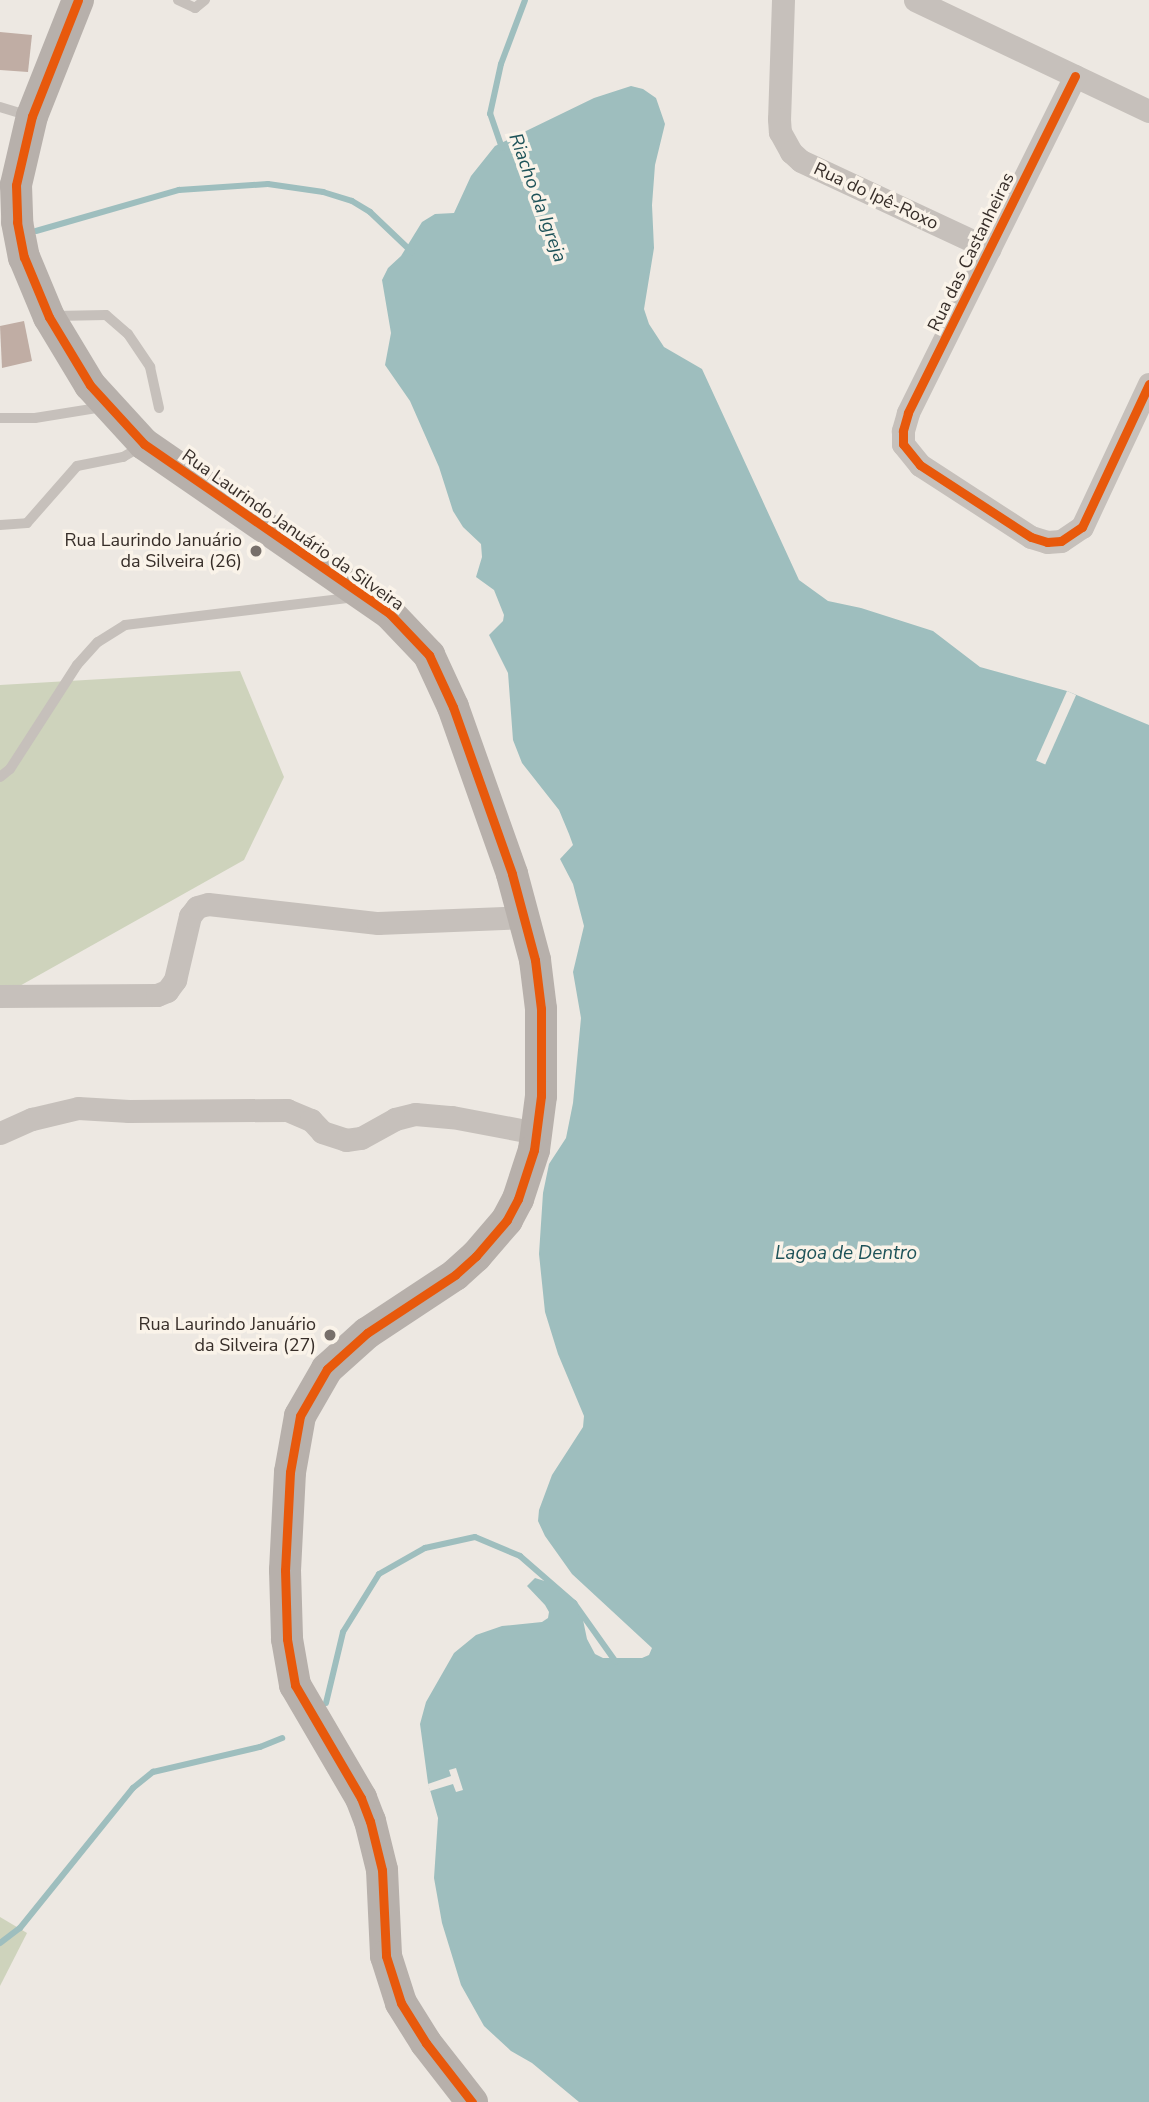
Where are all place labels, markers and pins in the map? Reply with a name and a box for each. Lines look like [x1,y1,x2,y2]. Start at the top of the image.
place label: Rua Laurindo Januário da Silveira (26) [64,530,242,572]
marker: Rua Laurindo Januário da Silveira (26) [248,543,264,559]
place label: Rua Laurindo Januário da Silveira (27) [138,1314,316,1356]
marker: Rua Laurindo Januário da Silveira (27) [322,1327,338,1343]

